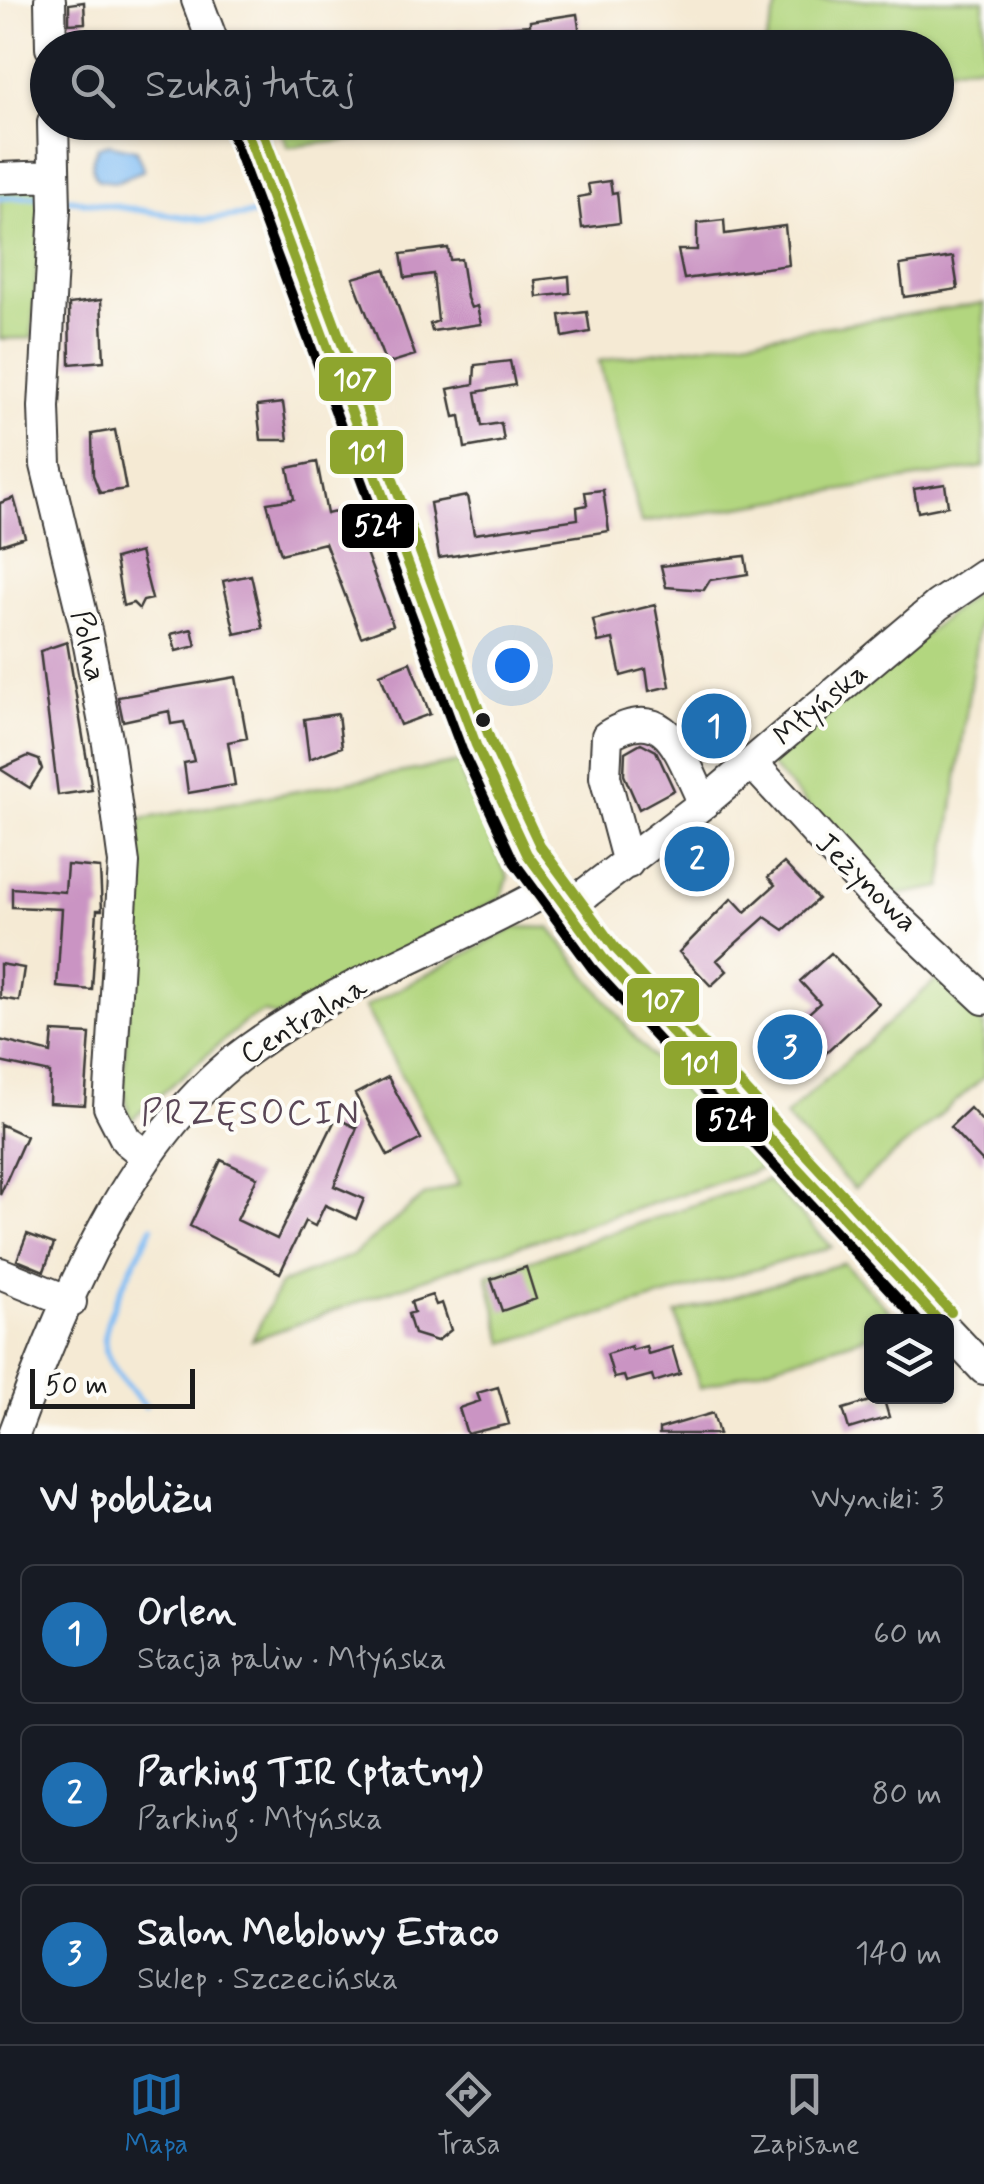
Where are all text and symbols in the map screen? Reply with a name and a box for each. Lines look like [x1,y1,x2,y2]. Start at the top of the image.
search box [30,30,954,140]
icon: search [65,58,120,113]
text: Szukaj tutaj [145,61,355,110]
line badge: 107 [317,355,393,403]
text: 107 [333,363,377,400]
line badge: 101 [328,428,405,476]
text: 101 [347,436,387,473]
line badge: 524 [340,502,416,550]
text: 524 [354,509,403,546]
street label: Polna [61,607,115,685]
your location [487,640,538,691]
street label: Młyńska [766,654,876,756]
pin: 1 [682,688,746,764]
unlabelled marker [473,710,493,730]
pin: 2 [664,822,730,896]
street label: Jeżynowa [806,824,926,942]
street label: Centralna [233,967,375,1074]
line badge: 107 [625,976,701,1024]
text: 107 [641,984,685,1021]
pin: 3 [758,1010,822,1084]
line badge: 101 [662,1039,739,1087]
text: 101 [680,1047,720,1084]
district label: PRZĘSOCIN [141,1091,361,1137]
line badge: 524 [694,1096,770,1144]
text: 524 [708,1103,757,1140]
map controls [864,1314,954,1404]
button: layers [864,1314,954,1404]
scale bar [30,1364,195,1408]
text: 50 m [45,1368,108,1405]
text: W pobliżu [40,1472,212,1527]
text: Wyniki: 3 [811,1478,944,1520]
text: Orlen [137,1589,236,1638]
text: 1 [67,1613,82,1655]
text: 60 m [873,1613,942,1655]
text: Stacja paliw · Młyńska [137,1638,446,1680]
text: Parking TIR (płatny) [137,1749,483,1798]
text: 2 [67,1773,82,1815]
text: 80 m [872,1773,942,1815]
text: Parking · Młyńska [137,1798,383,1840]
text: Salon Meblowy Estaco [137,1909,499,1958]
text: 3 [67,1933,82,1975]
text: 140 m [855,1933,942,1975]
text: Sklep · Szczecińska [137,1958,398,2000]
tab: Mapa [125,2067,188,2164]
tab: Trasa [437,2067,501,2164]
tab: Zapisane [750,2067,859,2164]

